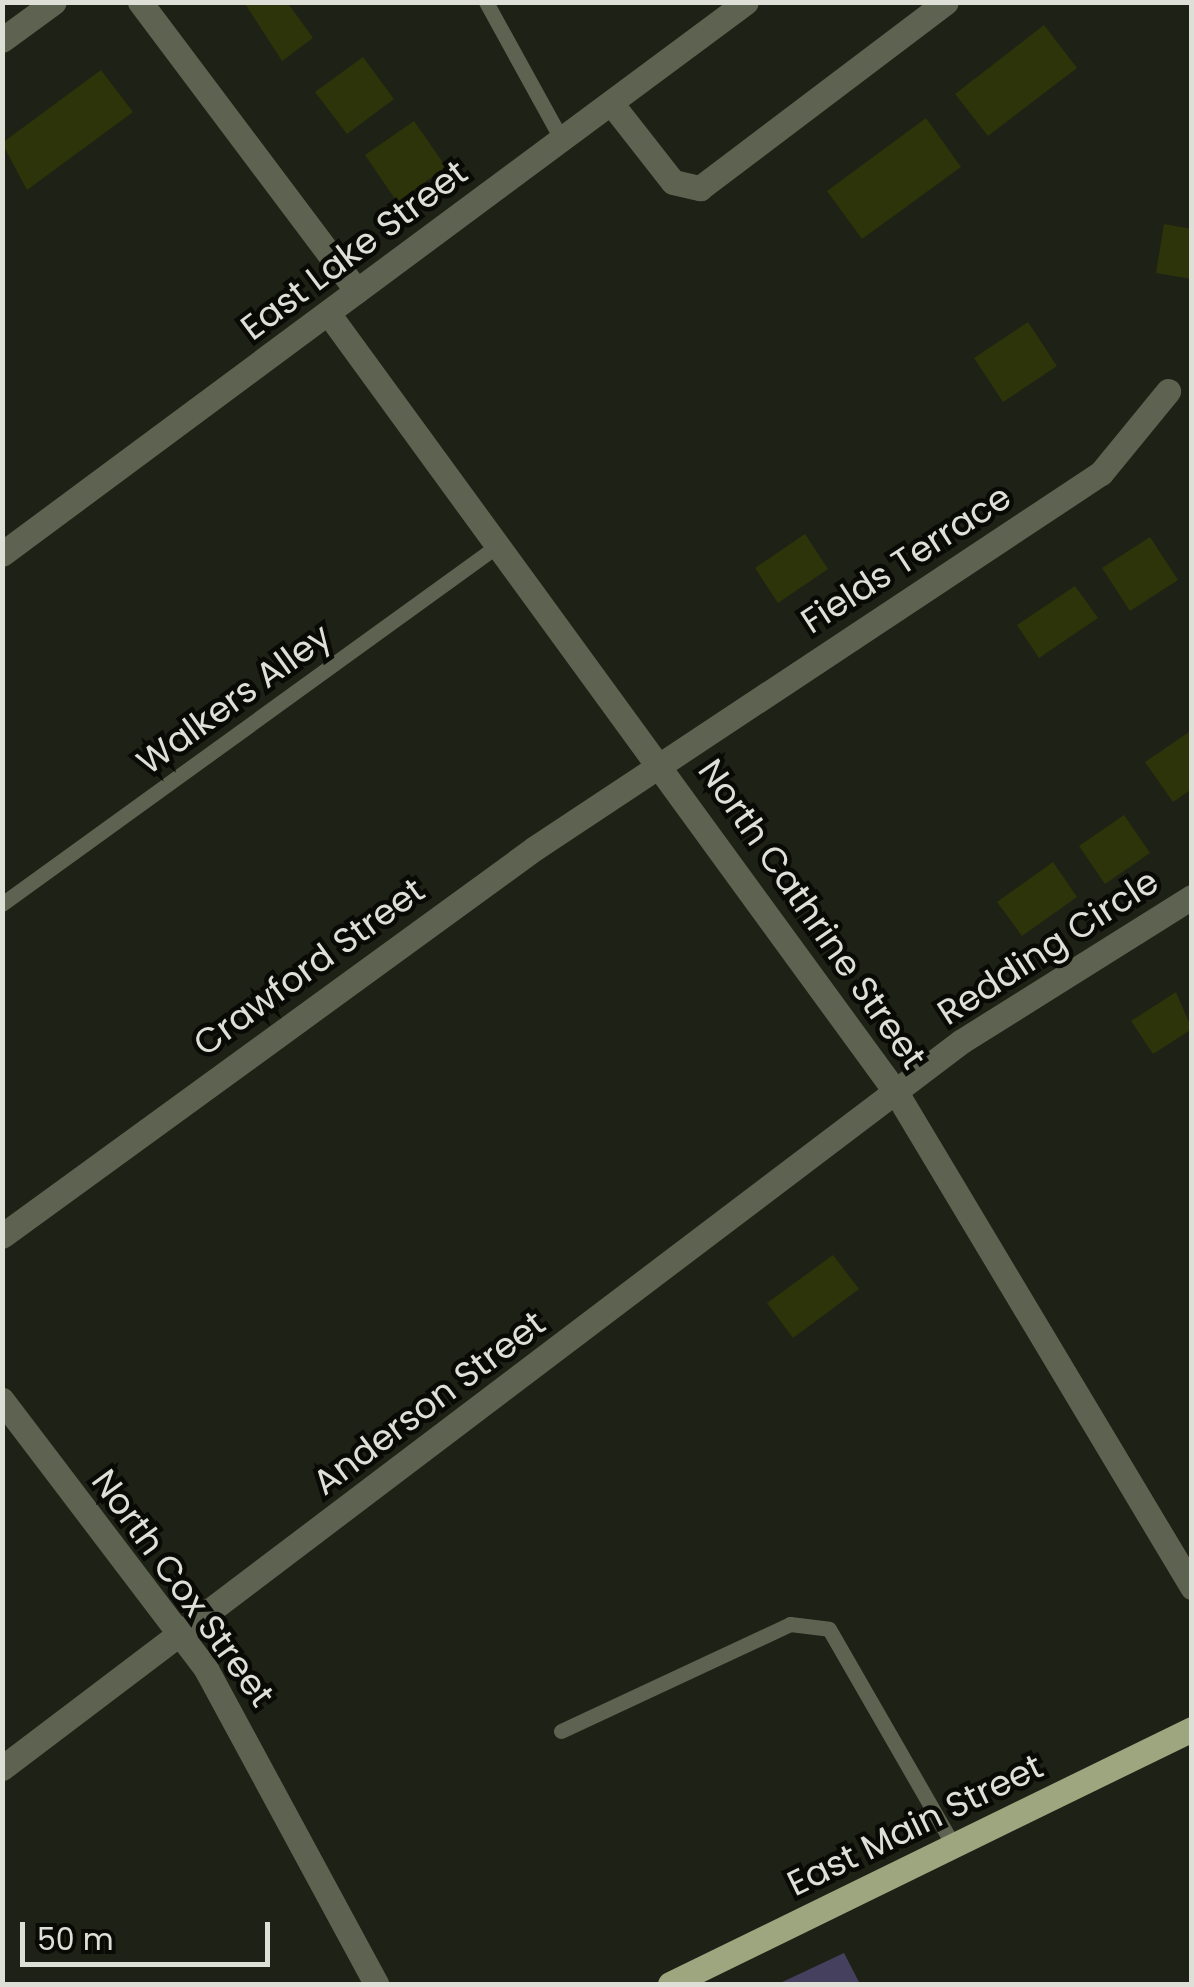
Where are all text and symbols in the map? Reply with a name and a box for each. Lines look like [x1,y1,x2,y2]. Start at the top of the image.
street label: East Lake Street [233,151,475,349]
street label: Fields Terrace [793,476,1019,642]
street label: Walkers Alley [129,615,339,783]
street label: North Cathrine Street [689,751,935,1077]
street label: Redding Circle [930,860,1166,1034]
street label: Crawford Street [185,869,433,1065]
street label: Anderson Street [305,1302,553,1504]
street label: North Cox Street [83,1461,283,1715]
street label: East Main Street [781,1745,1049,1905]
scale bar [25,1902,275,1964]
text: 50 m [37,1918,114,1961]

